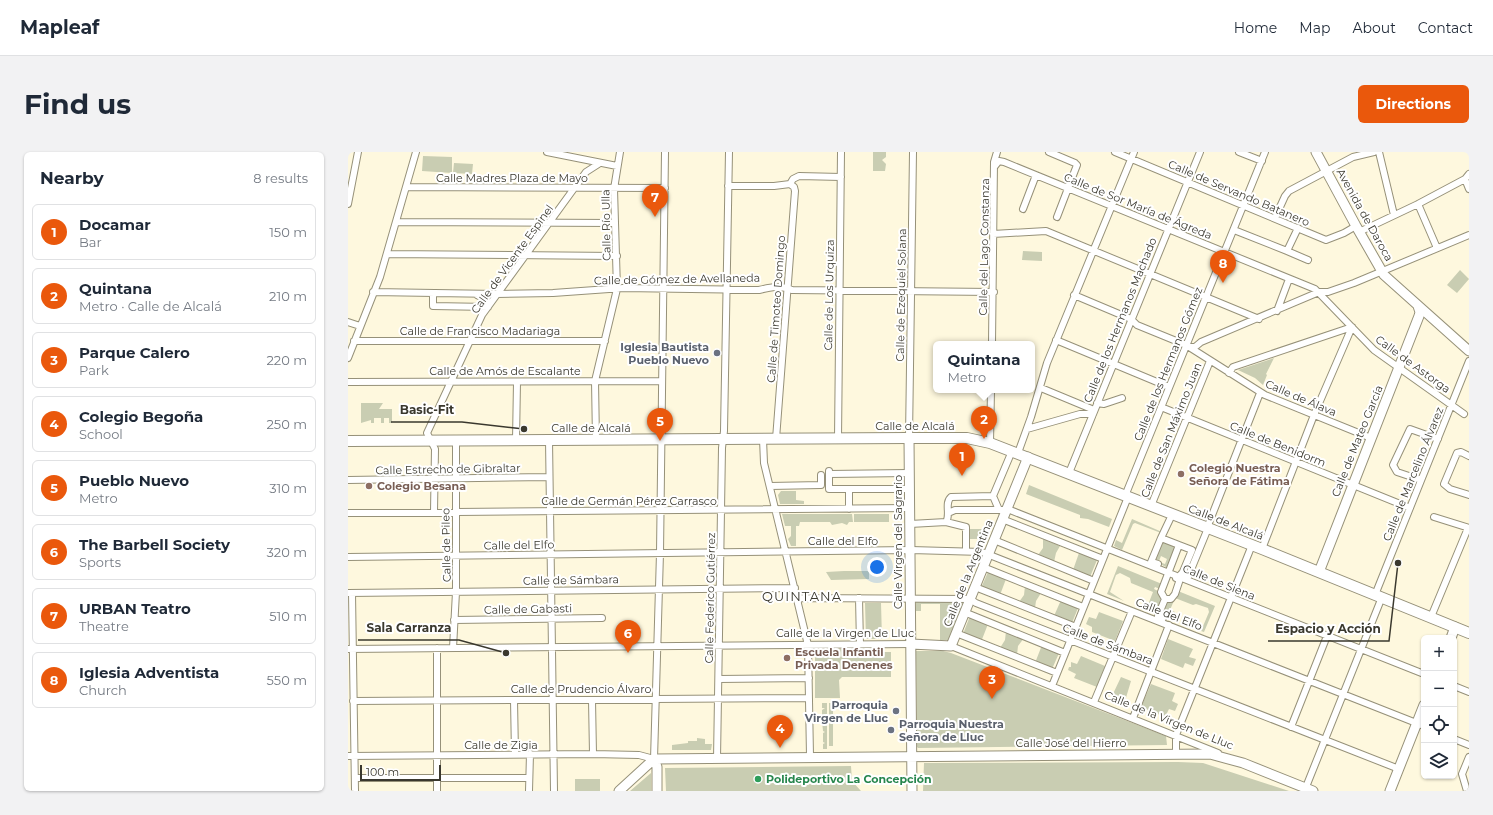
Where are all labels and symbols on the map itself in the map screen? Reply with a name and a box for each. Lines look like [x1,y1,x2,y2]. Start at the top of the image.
street label: Calle de Servando Batanero [1166,157,1312,229]
street label: Avenida de Daroca [1334,166,1396,264]
street label: Calle de Sor María de Ágreda [1062,170,1214,242]
street label: Calle Madres Plaza de Mayo [436,171,588,185]
street label: Calle del Lago Constanza [976,178,992,316]
pin: 7 [642,184,668,217]
street label: Calle Río Ulla [598,189,614,261]
street label: Calle de Vicente Espinel [468,202,556,316]
street label: Calle de Ezequiel Solana [893,228,909,362]
street label: Calle de Timoteo Domingo [764,235,788,383]
street label: Calle de los Hermanos Machado [1080,235,1160,405]
street label: Calle de Los Urquiza [821,239,837,351]
pin: 8 [1210,250,1236,283]
street label: Calle de Gómez de Avellaneda [594,271,760,287]
street label: Calle de los Hermanos Gómez [1131,285,1205,443]
street label: Calle de Francisco Madariaga [400,324,560,338]
street label: Calle de Astorga [1373,332,1453,396]
place label: Iglesia Bautista Pueblo Nuevo [620,340,709,367]
marker: Iglesia Bautista Pueblo Nuevo [712,348,722,358]
street label: Calle de San Máximo Juan [1137,360,1205,500]
street label: Calle de Amós de Escalante [429,364,581,378]
street label: Calle de Álava [1263,377,1339,419]
street label: Calle de Mateo García [1328,383,1386,499]
callout: Basic-Fit [391,398,462,422]
text: Basic-Fit [400,402,455,417]
street label: Calle de Marcelino Álvarez [1380,405,1446,543]
pin: 2 [971,406,997,439]
pin: 5 [647,408,673,441]
street label: Calle de Benidorm [1228,418,1328,470]
street label: Calle de Alcalá [875,419,955,433]
street label: Calle de Alcalá [551,421,631,435]
pin: 1 [949,443,975,476]
street label: Calle Estrecho de Gibraltar [375,461,521,477]
place label: Colegio Nuestra Señora de Fátima [1189,461,1290,488]
marker: Colegio Nuestra Señora de Fátima [1176,469,1186,479]
street label: Calle Virgen del Sagrario [891,475,905,609]
place label: Colegio Besana [377,479,466,493]
marker: Colegio Besana [364,481,374,491]
street label: Calle de Germán Pérez Carrasco [541,494,717,508]
street label: Calle de Alcalá [1186,501,1266,543]
street label: Calle de Pileo [438,508,454,582]
street label: Calle de la Argentina [940,517,996,629]
street label: Calle Federico Gutiérrez [702,532,718,664]
street label: Calle del Elfo [808,534,878,548]
street label: Calle del Elfo [484,537,554,553]
your location [867,557,887,577]
street label: Calle de Siena [1181,561,1257,603]
street label: Calle de Sámbara [523,572,619,588]
district label: QUINTANA [762,588,842,604]
street label: Calle del Elfo [1134,595,1204,633]
street label: Calle de Gabasti [484,601,572,617]
callout: Sala Carranza [358,616,459,640]
callout: Espacio y Acción [1268,617,1389,641]
text: Sala Carranza [367,620,451,635]
pin: 6 [615,620,641,653]
street label: Calle de Sámbara [1061,620,1155,668]
text: Espacio y Acción [1275,621,1381,636]
street label: Calle de la Virgen de Lluc [776,626,914,640]
place label: Escuela Infantil Privada Denenes [795,645,893,672]
marker: Escuela Infantil Privada Denenes [782,653,792,663]
pin: 3 [979,666,1005,699]
street label: Calle de Prudencio Álvaro [511,682,651,696]
street label: Calle de la Virgen de Lluc [1102,688,1236,752]
place label: Parroquia Virgen de Lluc [804,698,888,725]
marker: Parroquia Virgen de Lluc [891,706,901,716]
pin: 4 [767,715,793,748]
place label: Parroquia Nuestra Señora de Lluc [899,717,1004,744]
marker: Parroquia Nuestra Señora de Lluc [886,725,896,735]
street label: Calle José del Hierro [1016,736,1127,750]
street label: Calle de Zigia [464,738,538,752]
scale bar [360,763,441,782]
place label: Polideportivo La Concepción [766,772,932,786]
marker: Polideportivo La Concepción [753,774,763,784]

